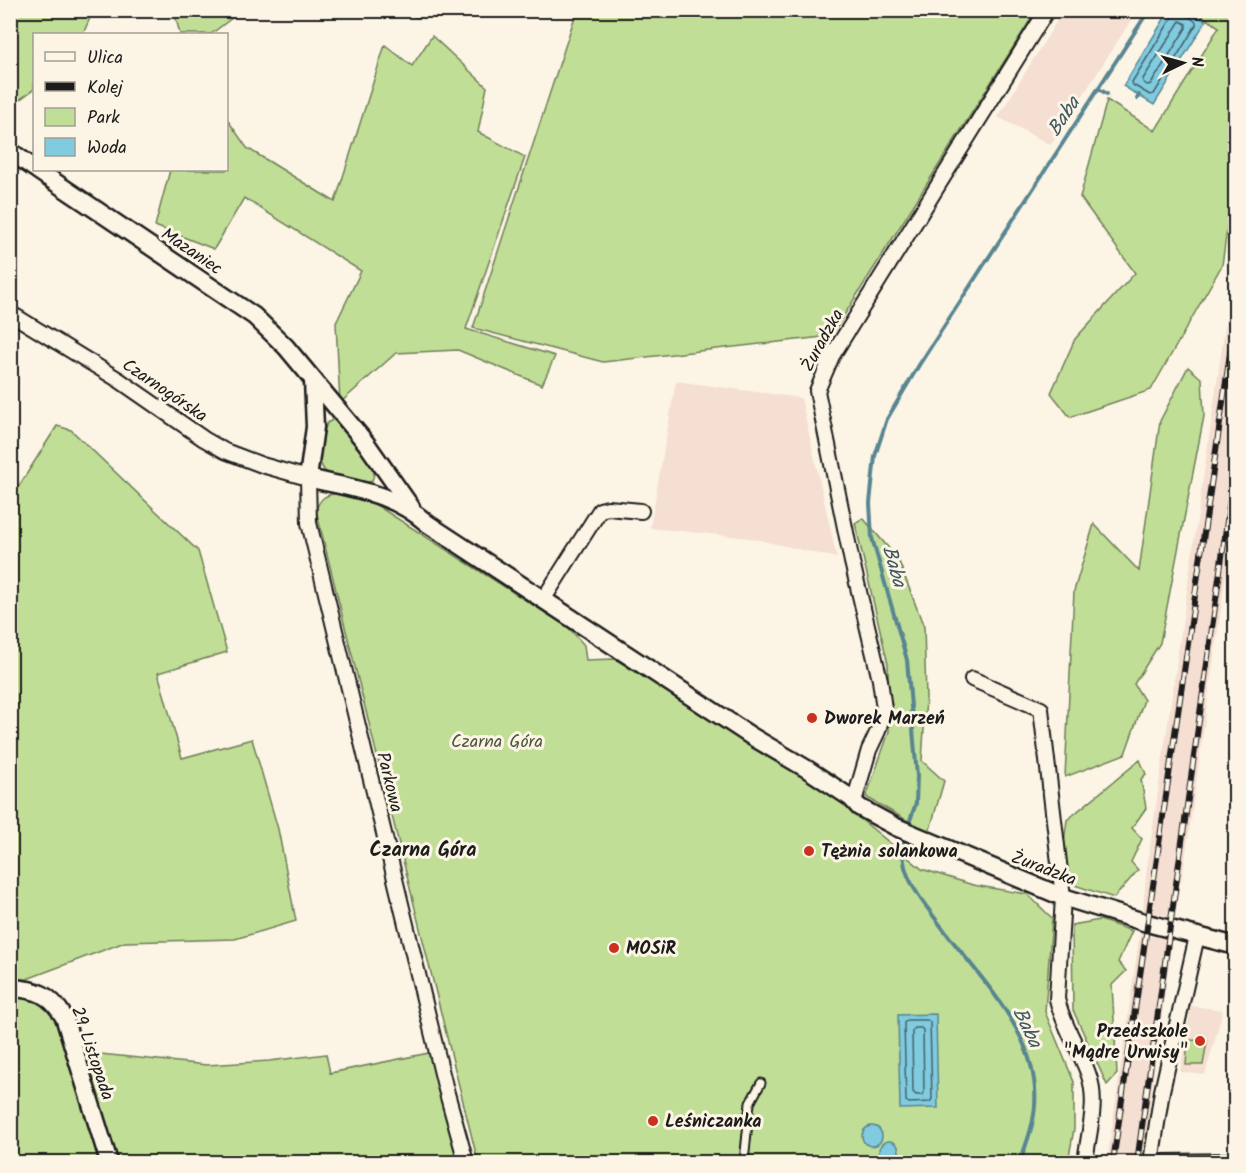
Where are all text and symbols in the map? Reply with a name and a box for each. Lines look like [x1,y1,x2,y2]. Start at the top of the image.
legend [33,33,228,171]
north arrow [1153,33,1213,93]
text: Ulica [87,44,123,73]
text: N [1184,56,1209,68]
text: Kolej [87,74,124,103]
water label: Baba [1040,89,1090,143]
text: Park [87,104,120,133]
text: Woda [87,134,127,163]
street label: Mazaniec [154,221,228,284]
street label: Żuradzka [794,304,852,378]
street label: Czarnogórska [115,352,213,431]
water label: Baba [872,542,915,593]
place label: Dworek Marzeń [824,705,945,734]
marker: Dworek Marzeń [805,711,819,725]
park label: Czarna Góra [451,728,543,757]
street label: Parkowa [367,749,410,816]
district label: Czarna Góra [370,835,476,867]
place label: Tężnia solankowa [821,838,958,867]
marker: Tężnia solankowa [802,844,816,858]
street label: Żuradzka [1007,844,1080,895]
place label: MOSiR [626,935,676,964]
marker: MOSiR [607,941,621,955]
water label: Baba [1003,1002,1050,1055]
street label: 29 Listopada [62,1003,121,1104]
place label: Przedszkole "Mądre Urwisy" [1063,1018,1188,1068]
marker: Przedszkole "Mądre Urwisy" [1193,1034,1207,1048]
place label: Leśniczanka [665,1108,761,1137]
marker: Leśniczanka [646,1114,660,1128]

